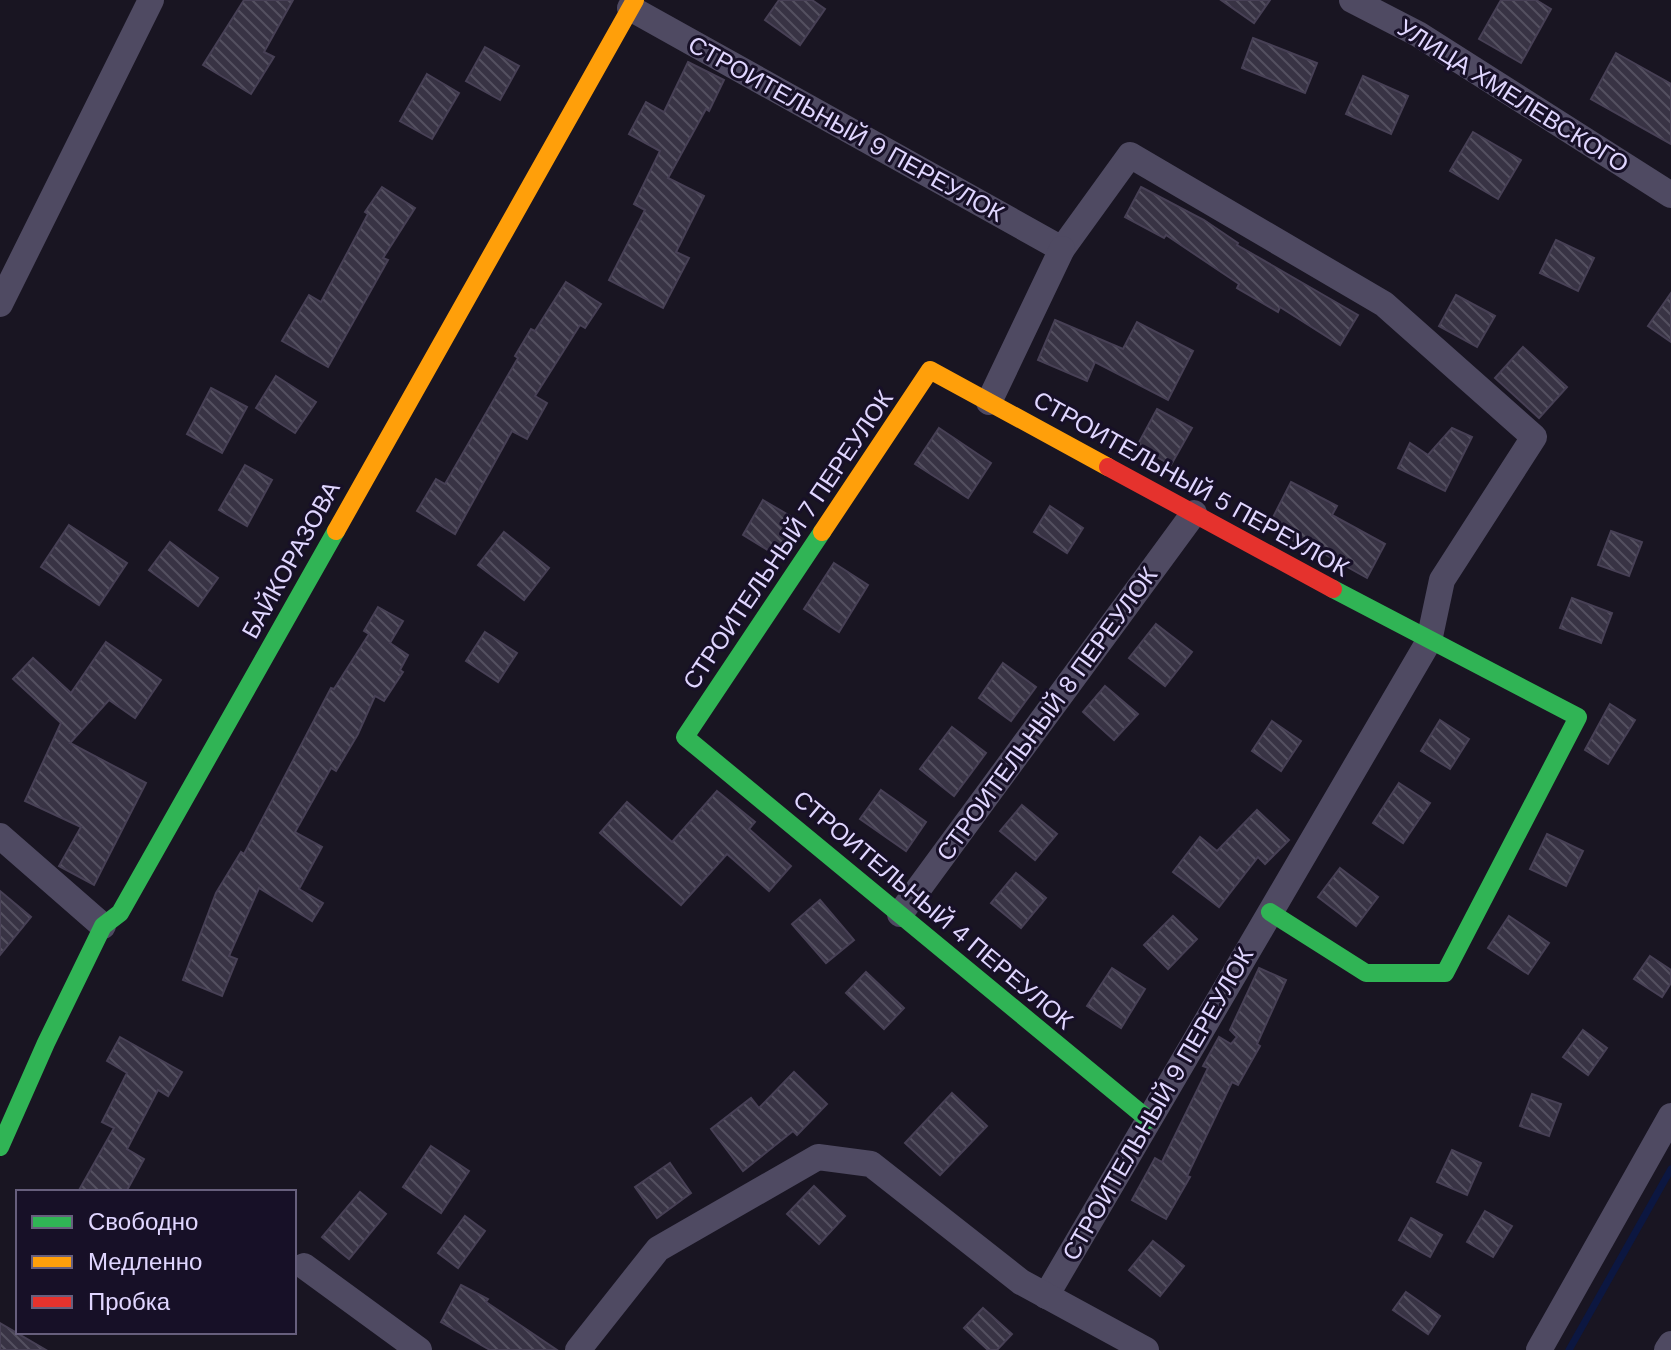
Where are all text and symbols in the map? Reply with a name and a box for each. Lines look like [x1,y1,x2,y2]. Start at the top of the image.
street label: УЛИЦА ХМЕЛЕВСКОГО [1392,12,1635,179]
street label: СТРОИТЕЛЬНЫЙ 9 ПЕРЕУЛОК [683,29,1010,229]
street label: СТРОИТЕЛЬНЫЙ 7 ПЕРЕУЛОК [676,384,900,695]
street label: СТРОИТЕЛЬНЫЙ 5 ПЕРЕУЛОК [1028,384,1355,583]
street label: БАЙКОРАЗОВА [235,476,347,644]
street label: СТРОИТЕЛЬНЫЙ 8 ПЕРЕУЛОК [929,561,1164,867]
street label: СТРОИТЕЛЬНЫЙ 4 ПЕРЕУЛОК [787,783,1080,1036]
street label: СТРОИТЕЛЬНЫЙ 9 ПЕРЕУЛОК [1055,942,1260,1266]
legend [16,1190,296,1334]
text: Свободно [88,1206,198,1237]
text: Медленно [88,1246,202,1277]
text: Пробка [88,1286,171,1317]

